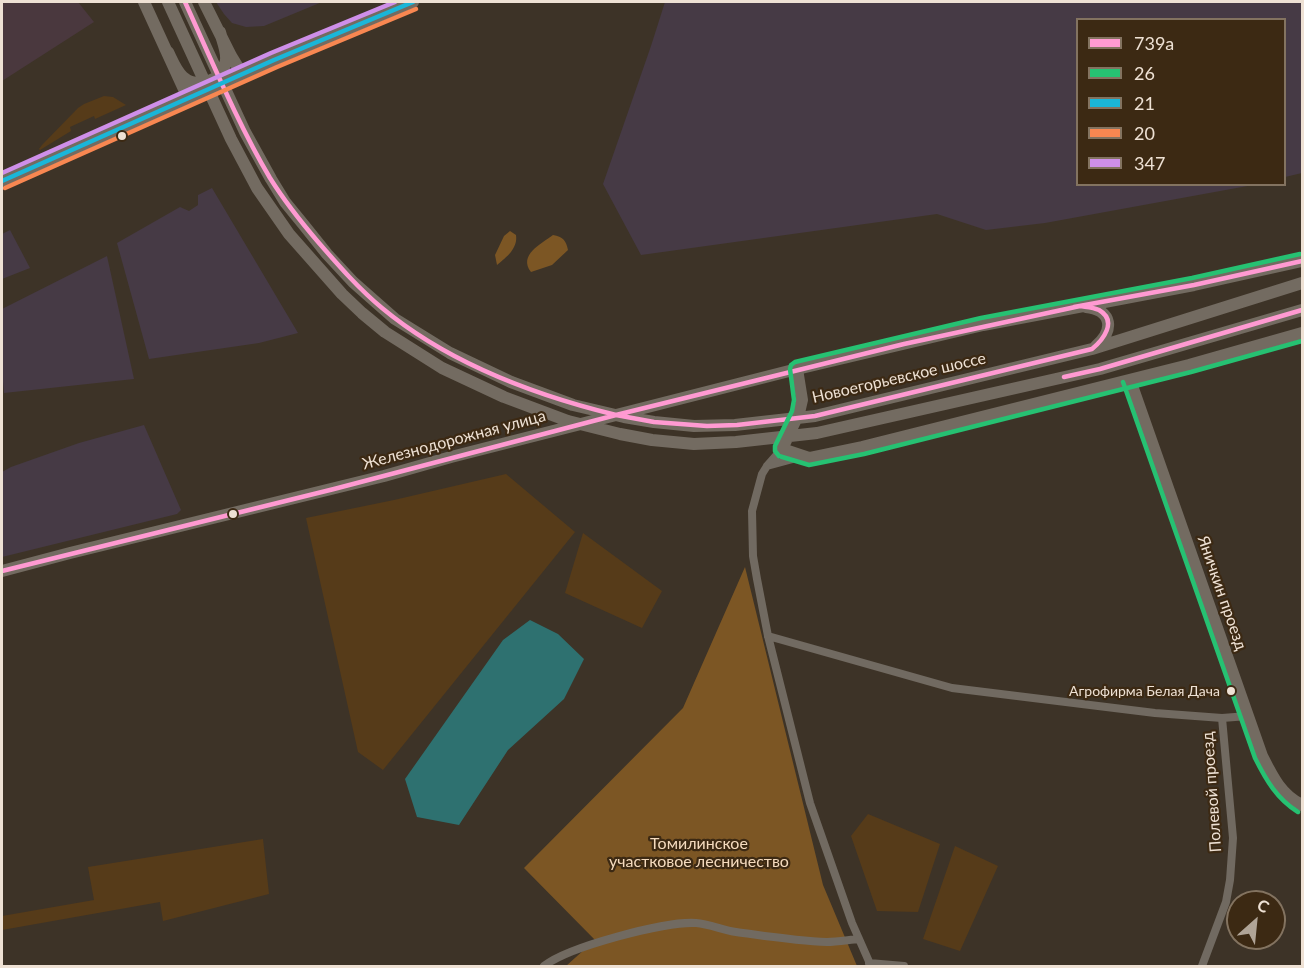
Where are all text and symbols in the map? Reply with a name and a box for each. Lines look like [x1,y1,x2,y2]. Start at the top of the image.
legend [1076,18,1286,186]
text: 739а [1134,32,1174,54]
text: 26 [1134,62,1155,84]
text: 21 [1134,92,1155,114]
text: 20 [1134,122,1155,144]
unlabelled marker [116,130,128,142]
text: 347 [1134,152,1165,174]
street label: Новоегорьевское шоссе [810,349,988,407]
street label: Железнодорожная улица [360,406,548,474]
unlabelled marker [227,508,239,520]
street label: Яничкин проезд [1193,533,1251,653]
place label: Агрофирма Белая Дача [1069,683,1220,699]
marker: Агрофирма Белая Дача [1225,685,1237,697]
street label: Полевой проезд [1198,731,1226,853]
park label: Томилинское участковое лесничество [609,834,789,872]
north arrow [1226,890,1286,950]
text: С [1254,894,1273,916]

